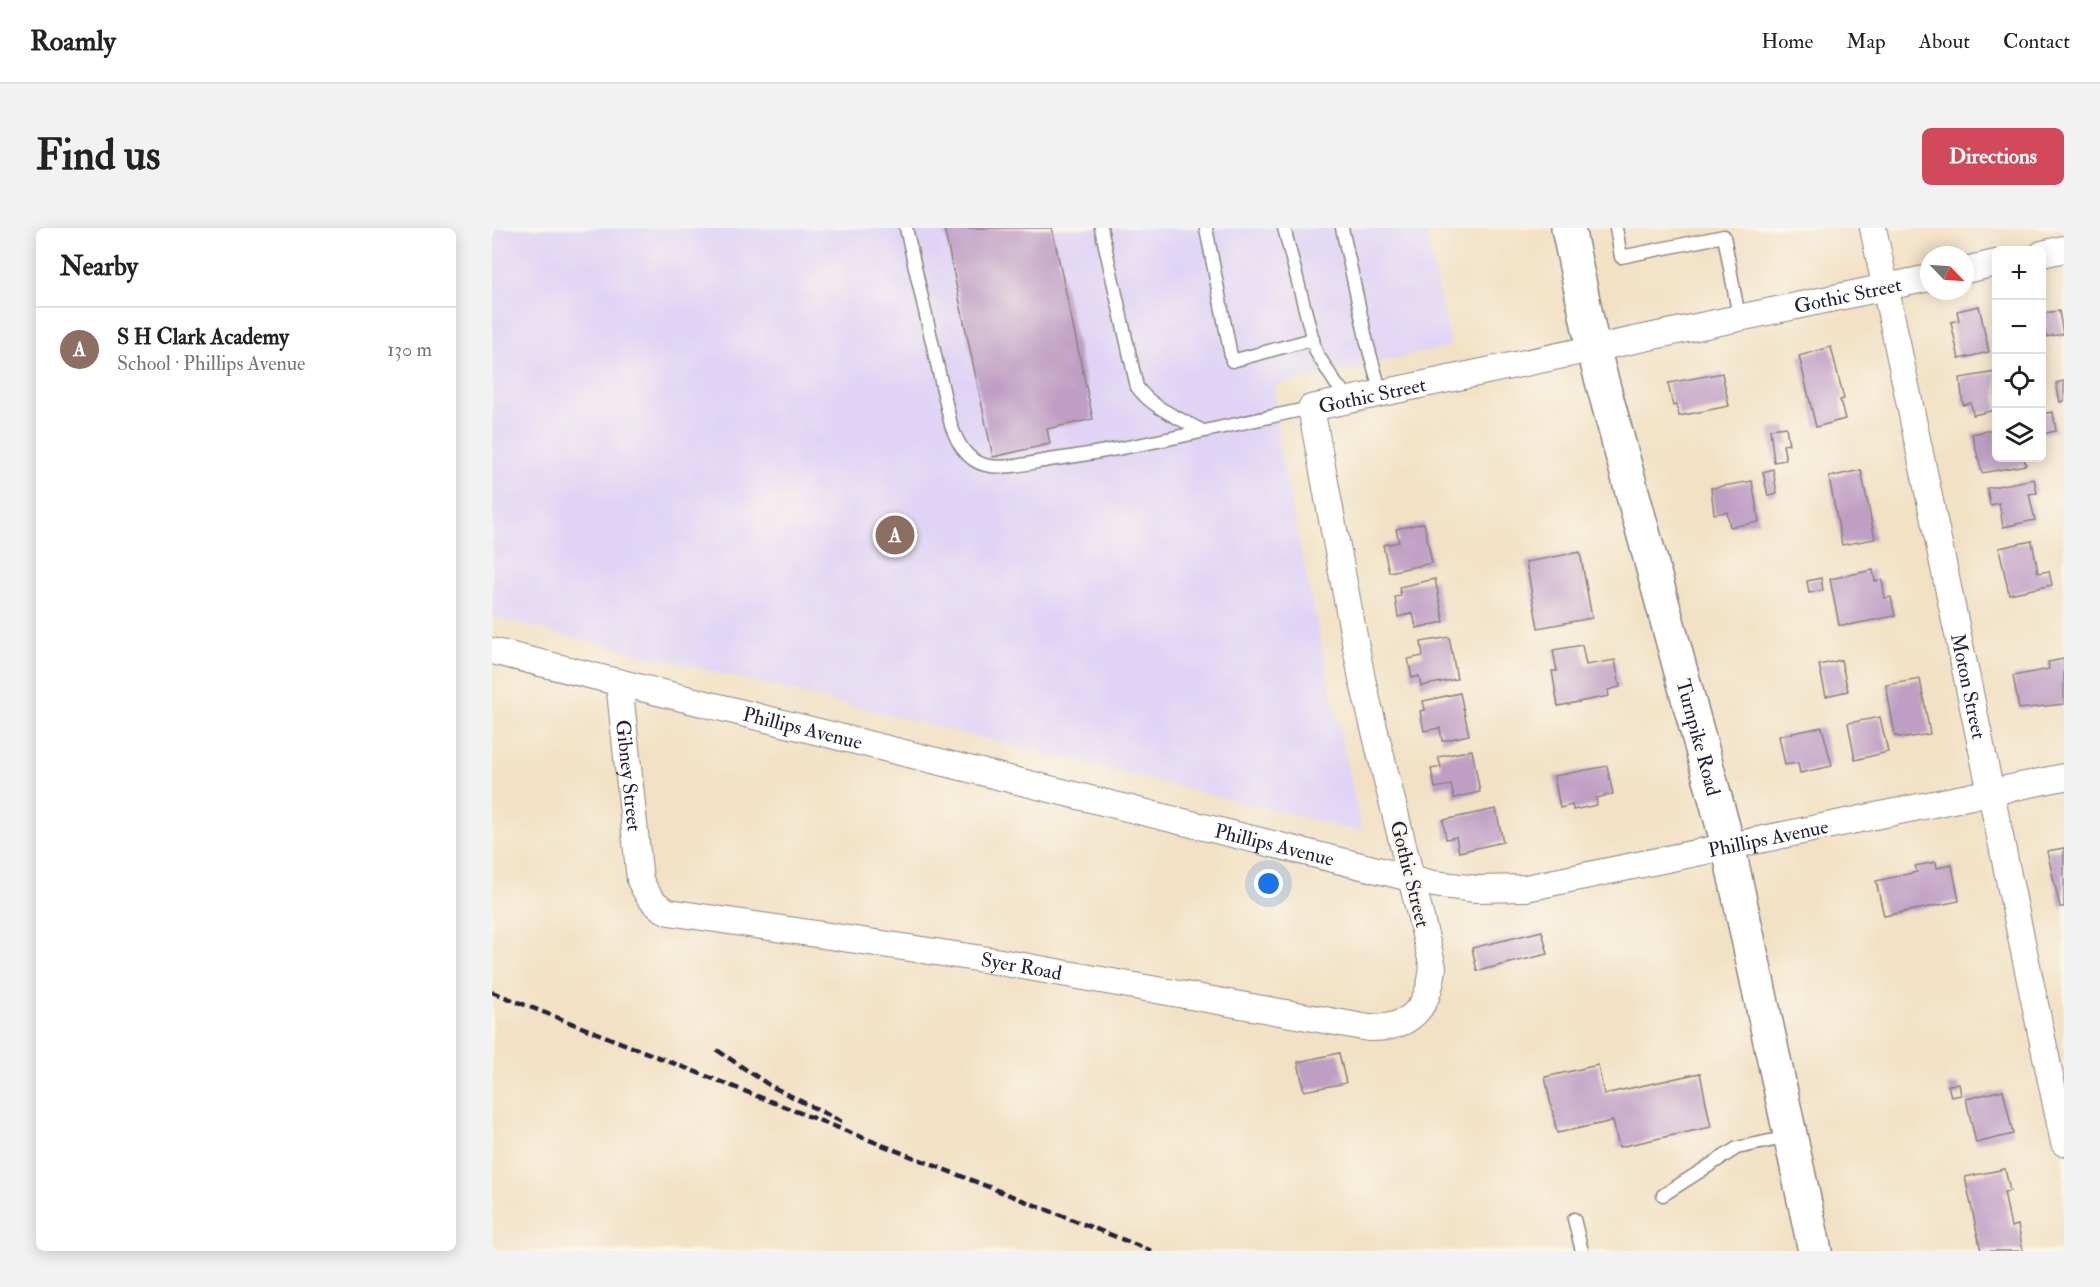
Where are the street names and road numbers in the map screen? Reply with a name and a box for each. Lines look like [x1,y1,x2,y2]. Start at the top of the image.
street label: Gothic Street [1792,272,1904,319]
street label: Gothic Street [1316,372,1429,419]
street label: Moton Street [1945,631,1992,742]
street label: Turnpike Road [1671,676,1727,799]
street label: Phillips Avenue [740,701,865,755]
street label: Gibney Street [611,719,647,833]
street label: Phillips Avenue [1706,813,1831,863]
street label: Phillips Avenue [1212,818,1337,871]
street label: Gothic Street [1385,818,1435,930]
street label: Syer Road [979,946,1064,985]

